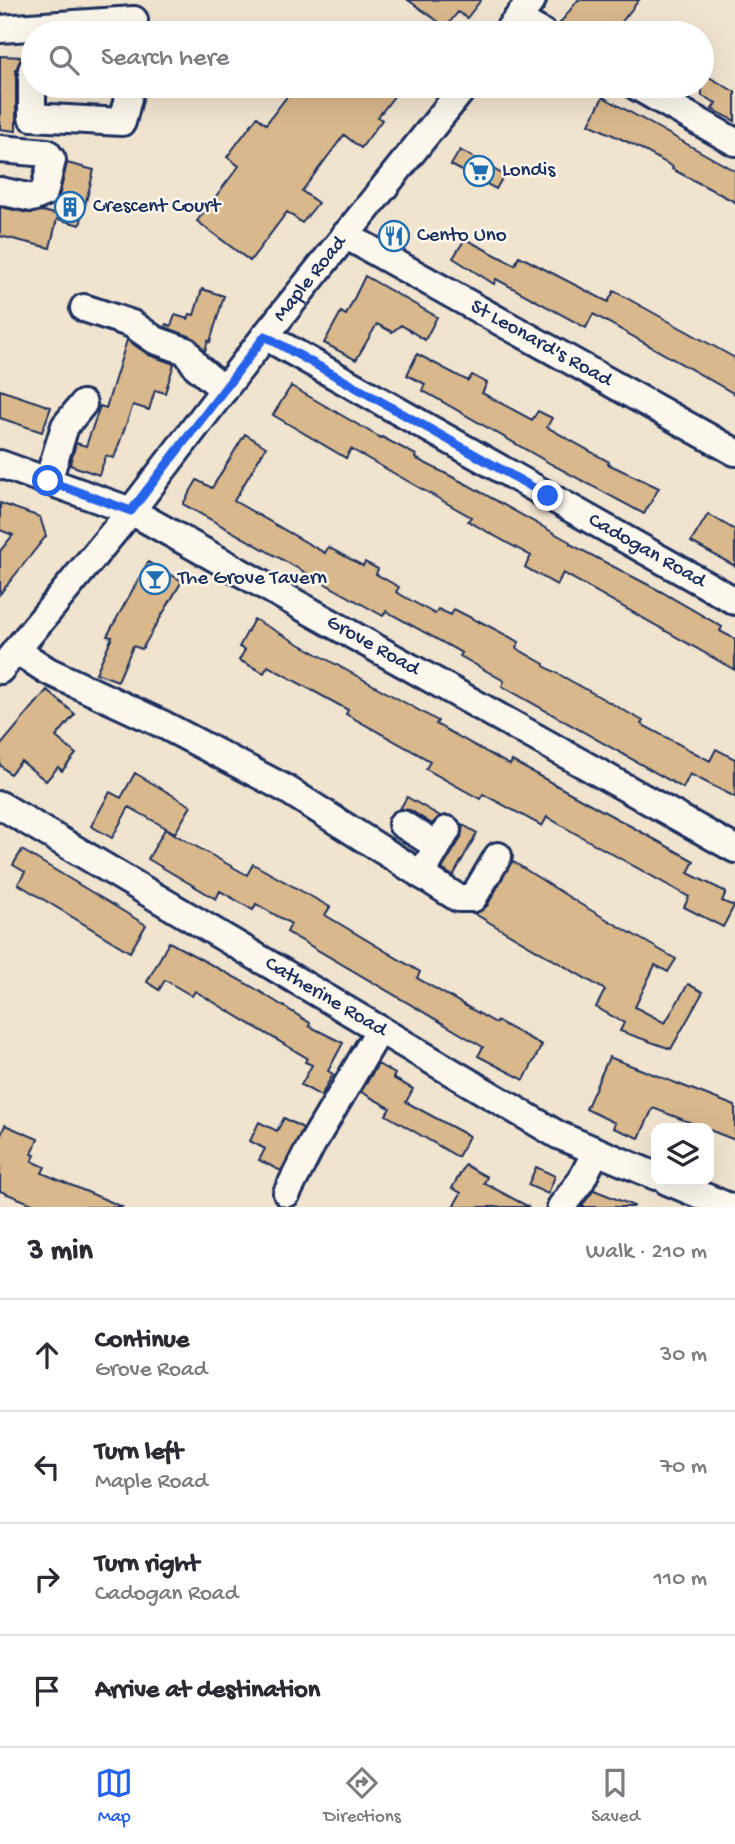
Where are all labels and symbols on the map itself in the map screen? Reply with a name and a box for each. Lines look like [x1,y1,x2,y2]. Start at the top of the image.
supermarket icon: Londis [462,154,496,188]
place label: Londis [502,159,556,184]
building icon: Crescent Court [53,190,87,224]
place label: Crescent Court [93,195,222,220]
restaurant icon: Cento Uno [377,219,411,253]
place label: Cento Uno [417,224,507,249]
street label: Maple Road [268,230,353,327]
street label: St Leonard's Road [466,295,617,394]
route start [32,465,63,496]
route end [532,480,563,511]
street label: Cadogan Road [583,508,711,595]
bar icon: The Grove Tavern [138,562,172,596]
place label: The Grove Tavern [177,567,327,592]
street label: Grove Road [322,610,425,683]
street label: Catherine Road [260,952,392,1044]

